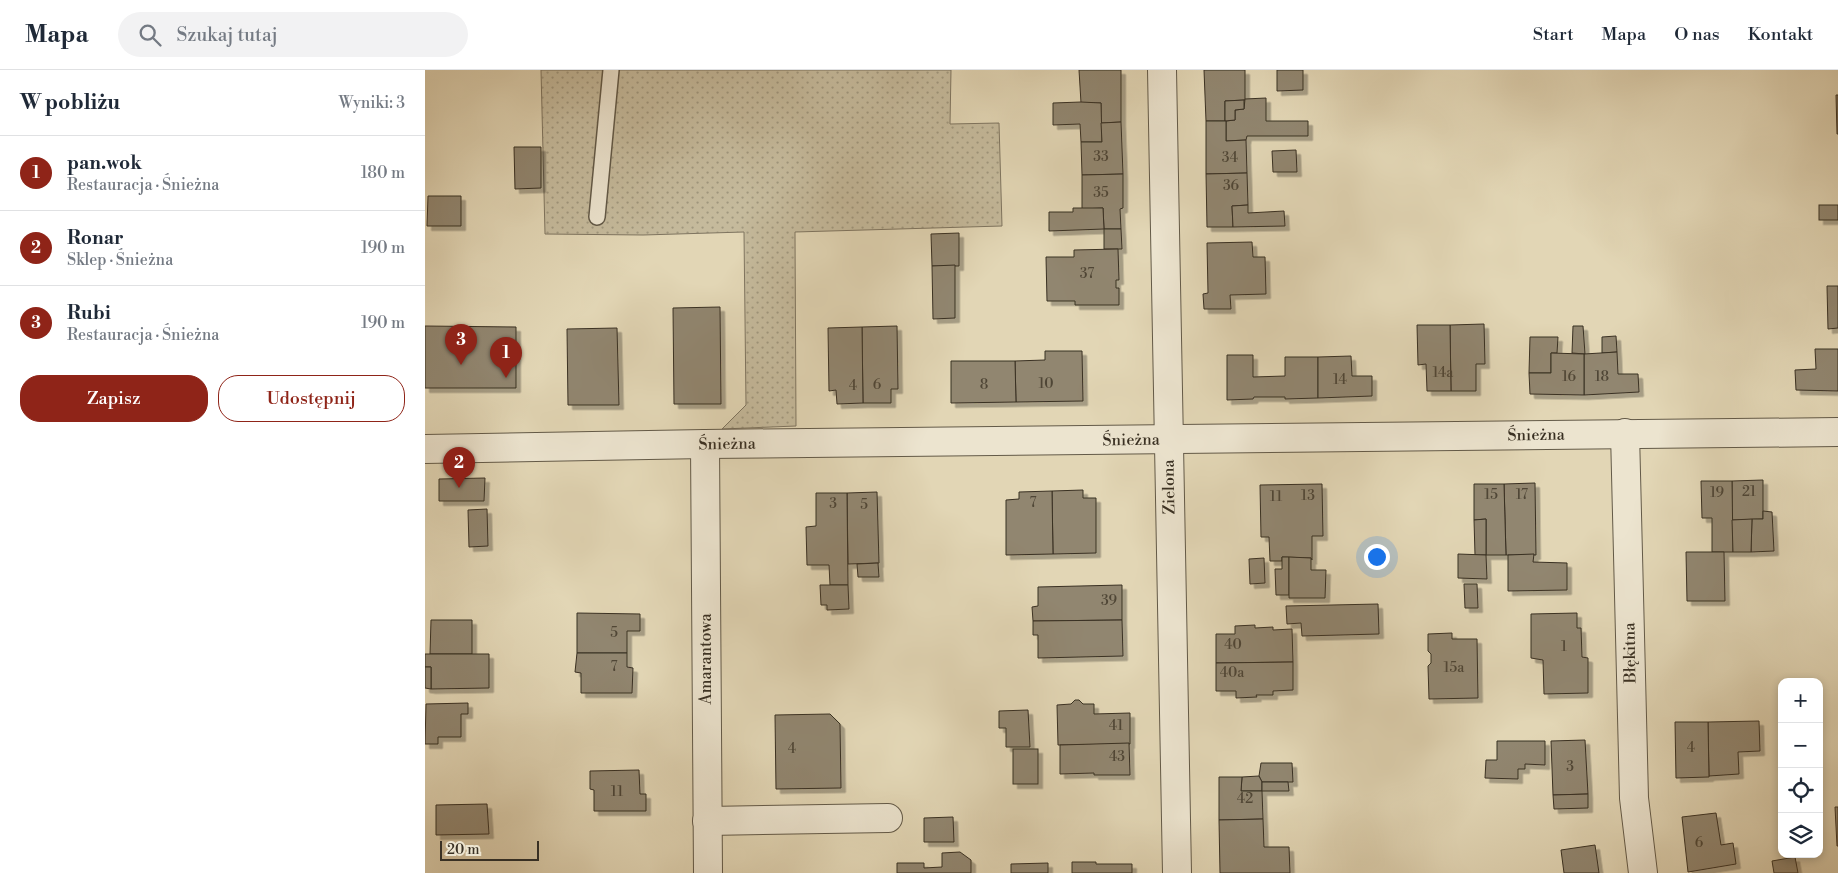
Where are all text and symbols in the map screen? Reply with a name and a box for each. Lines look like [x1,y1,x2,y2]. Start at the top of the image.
search box [118,12,468,57]
text: Mapa [25,20,88,50]
icon: search [136,21,164,49]
text: Szukaj tutaj [176,23,278,47]
text: Start [1533,23,1574,46]
text: Mapa [1602,23,1646,46]
text: O nas [1674,23,1720,46]
text: Kontakt [1748,23,1813,46]
text: W pobliżu [20,90,120,116]
text: Wyniki: 3 [339,93,405,113]
house number: 33 [1093,148,1109,166]
house number: 34 [1222,149,1238,167]
text: pan.wok [67,151,142,175]
text: 1 [32,163,40,183]
text: 180 m [361,163,405,183]
text: Restauracja · Śnieżna [67,175,219,195]
house number: 36 [1223,177,1240,195]
house number: 35 [1093,184,1109,202]
text: Ronar [67,226,124,250]
text: 2 [31,238,41,258]
text: 190 m [361,238,405,258]
text: Sklep · Śnieżna [67,250,173,270]
house number: 37 [1080,265,1094,283]
text: Rubi [67,301,111,325]
text: 3 [31,313,41,333]
text: 190 m [361,313,405,333]
pin: 3 [445,324,477,365]
text: Restauracja · Śnieżna [67,325,219,345]
pin: 1 [490,337,522,378]
house number: 14a [1433,364,1454,382]
house number: 16 [1562,368,1577,386]
house number: 18 [1595,368,1609,386]
house number: 14 [1333,371,1347,389]
button: Zapisz [20,375,208,422]
button: Udostępnij [218,375,405,422]
house number: 10 [1039,375,1053,393]
house number: 6 [873,376,882,394]
house number: 8 [980,376,988,394]
house number: 4 [849,377,857,395]
street label: Śnieżna [1507,422,1566,445]
street label: Śnieżna [1102,427,1161,450]
street label: Śnieżna [698,431,757,454]
pin: 2 [443,447,475,488]
street label: Zielona [1159,458,1179,515]
house number: 21 [1742,483,1756,501]
house number: 19 [1710,484,1724,502]
house number: 15 [1484,486,1498,504]
house number: 17 [1516,486,1528,504]
house number: 13 [1301,487,1315,505]
house number: 11 [1270,488,1282,506]
house number: 7 [1029,494,1037,512]
house number: 3 [829,495,837,513]
house number: 5 [860,496,868,514]
your location [1364,544,1390,570]
house number: 39 [1101,592,1117,610]
street label: Amarantowa [696,613,716,705]
street label: Błękitna [1619,622,1641,685]
house number: 5 [610,624,618,642]
house number: 40 [1224,636,1242,654]
house number: 1 [1561,638,1567,656]
house number: 7 [610,658,618,676]
house number: 15a [1444,659,1465,677]
house number: 40a [1220,664,1245,682]
map controls [1778,678,1823,858]
button: + [1778,678,1823,723]
house number: 41 [1109,717,1123,735]
button: − [1778,723,1823,768]
house number: 4 [1687,739,1695,757]
house number: 4 [788,740,796,758]
house number: 43 [1109,748,1125,766]
house number: 3 [1566,758,1574,776]
button: locate [1778,768,1823,813]
house number: 11 [611,783,623,801]
house number: 42 [1237,790,1253,808]
button: layers [1778,813,1823,858]
house number: 6 [1695,834,1704,852]
scale bar [440,838,539,861]
text: 20 m [447,841,479,859]

